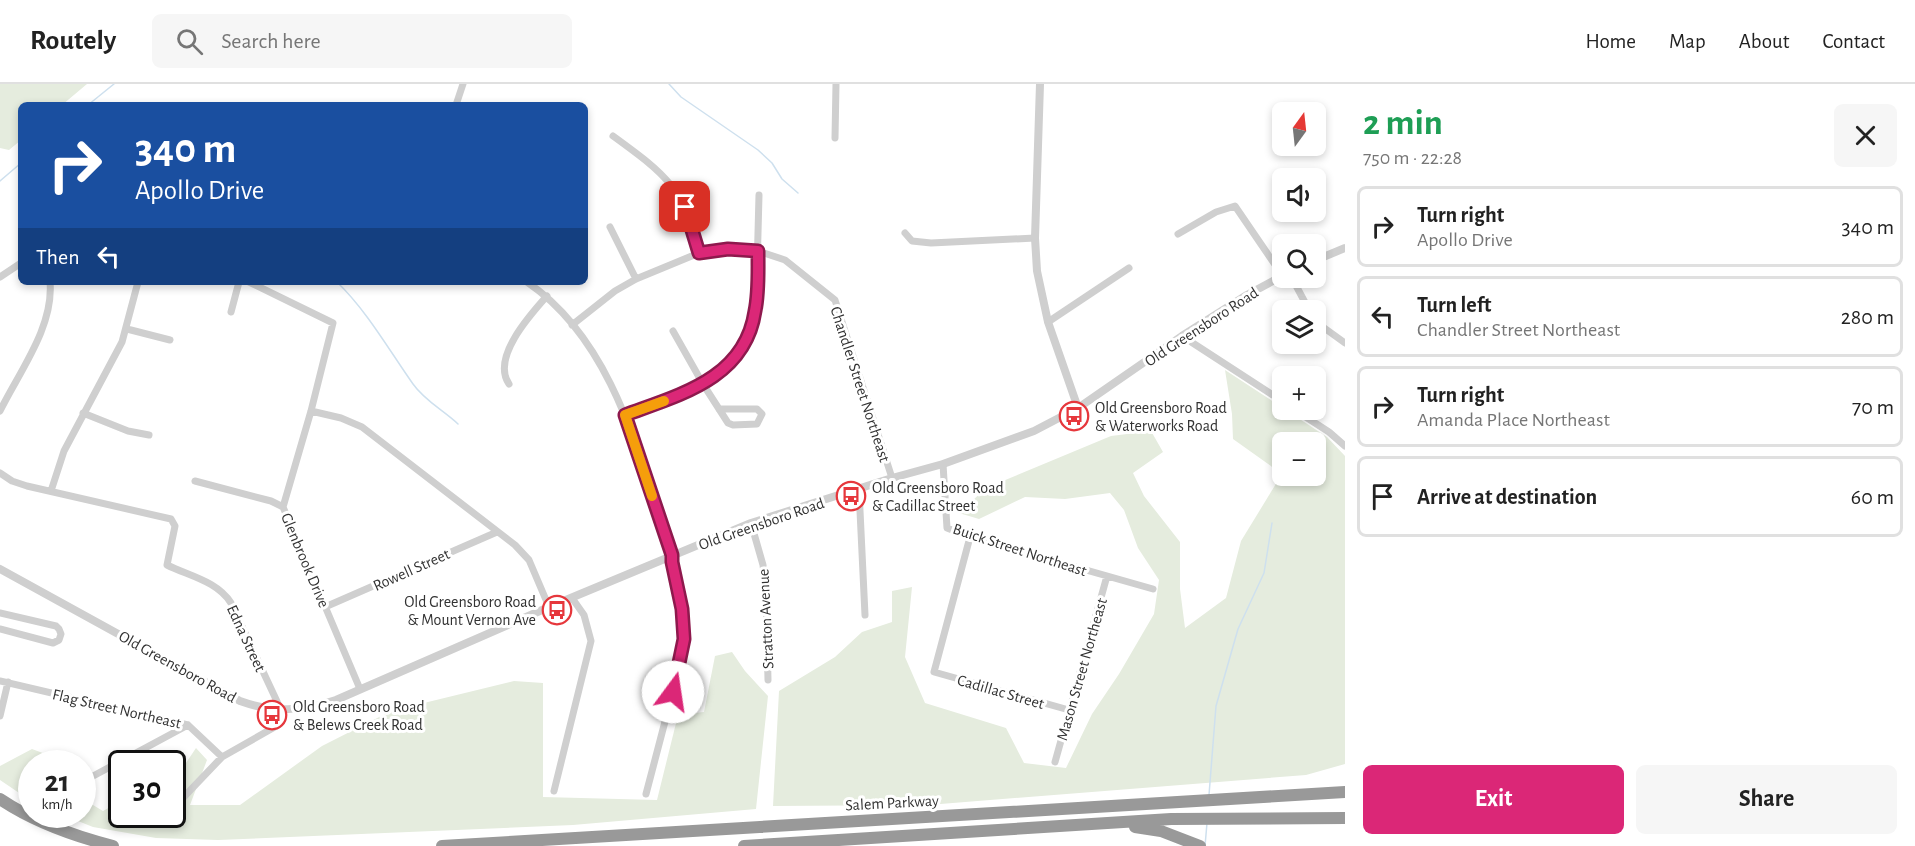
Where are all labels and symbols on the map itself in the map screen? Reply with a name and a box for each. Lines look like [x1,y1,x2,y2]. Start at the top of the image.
north arrow [1272,102,1326,156]
pin [659,181,710,232]
street label: Old Greensboro Road [1142,284,1261,369]
street label: Chandler Street Northeast [827,305,893,464]
bus stop icon: Old Greensboro Road & Waterworks Road [1058,400,1090,432]
place label: Old Greensboro Road & Waterworks Road [1095,400,1227,434]
bus stop icon: Old Greensboro Road & Cadillac Street [835,480,867,512]
place label: Old Greensboro Road & Cadillac Street [872,480,1004,514]
street label: Old Greensboro Road [696,495,826,553]
street label: Glenbrook Drive [278,511,332,610]
street label: Buick Street Northeast [951,521,1089,579]
street label: Rowell Street [371,546,452,594]
street label: Stratton Avenue [755,568,777,669]
place label: Old Greensboro Road & Mount Vernon Ave [404,594,536,628]
bus stop icon: Old Greensboro Road & Mount Vernon Ave [541,594,573,626]
street label: Mason Street Northeast [1054,596,1110,742]
street label: Edna Street [224,603,268,674]
street label: Old Greensboro Road [116,628,239,706]
position arrow [641,660,705,724]
street label: Cadillac Street [955,672,1046,712]
street label: Flag Street Northeast [51,686,183,732]
bus stop icon: Old Greensboro Road & Belews Creek Road [256,699,288,731]
place label: Old Greensboro Road & Belews Creek Road [293,699,425,733]
speed limit sign: 30 [108,750,186,828]
street label: Salem Parkway [845,793,939,814]

